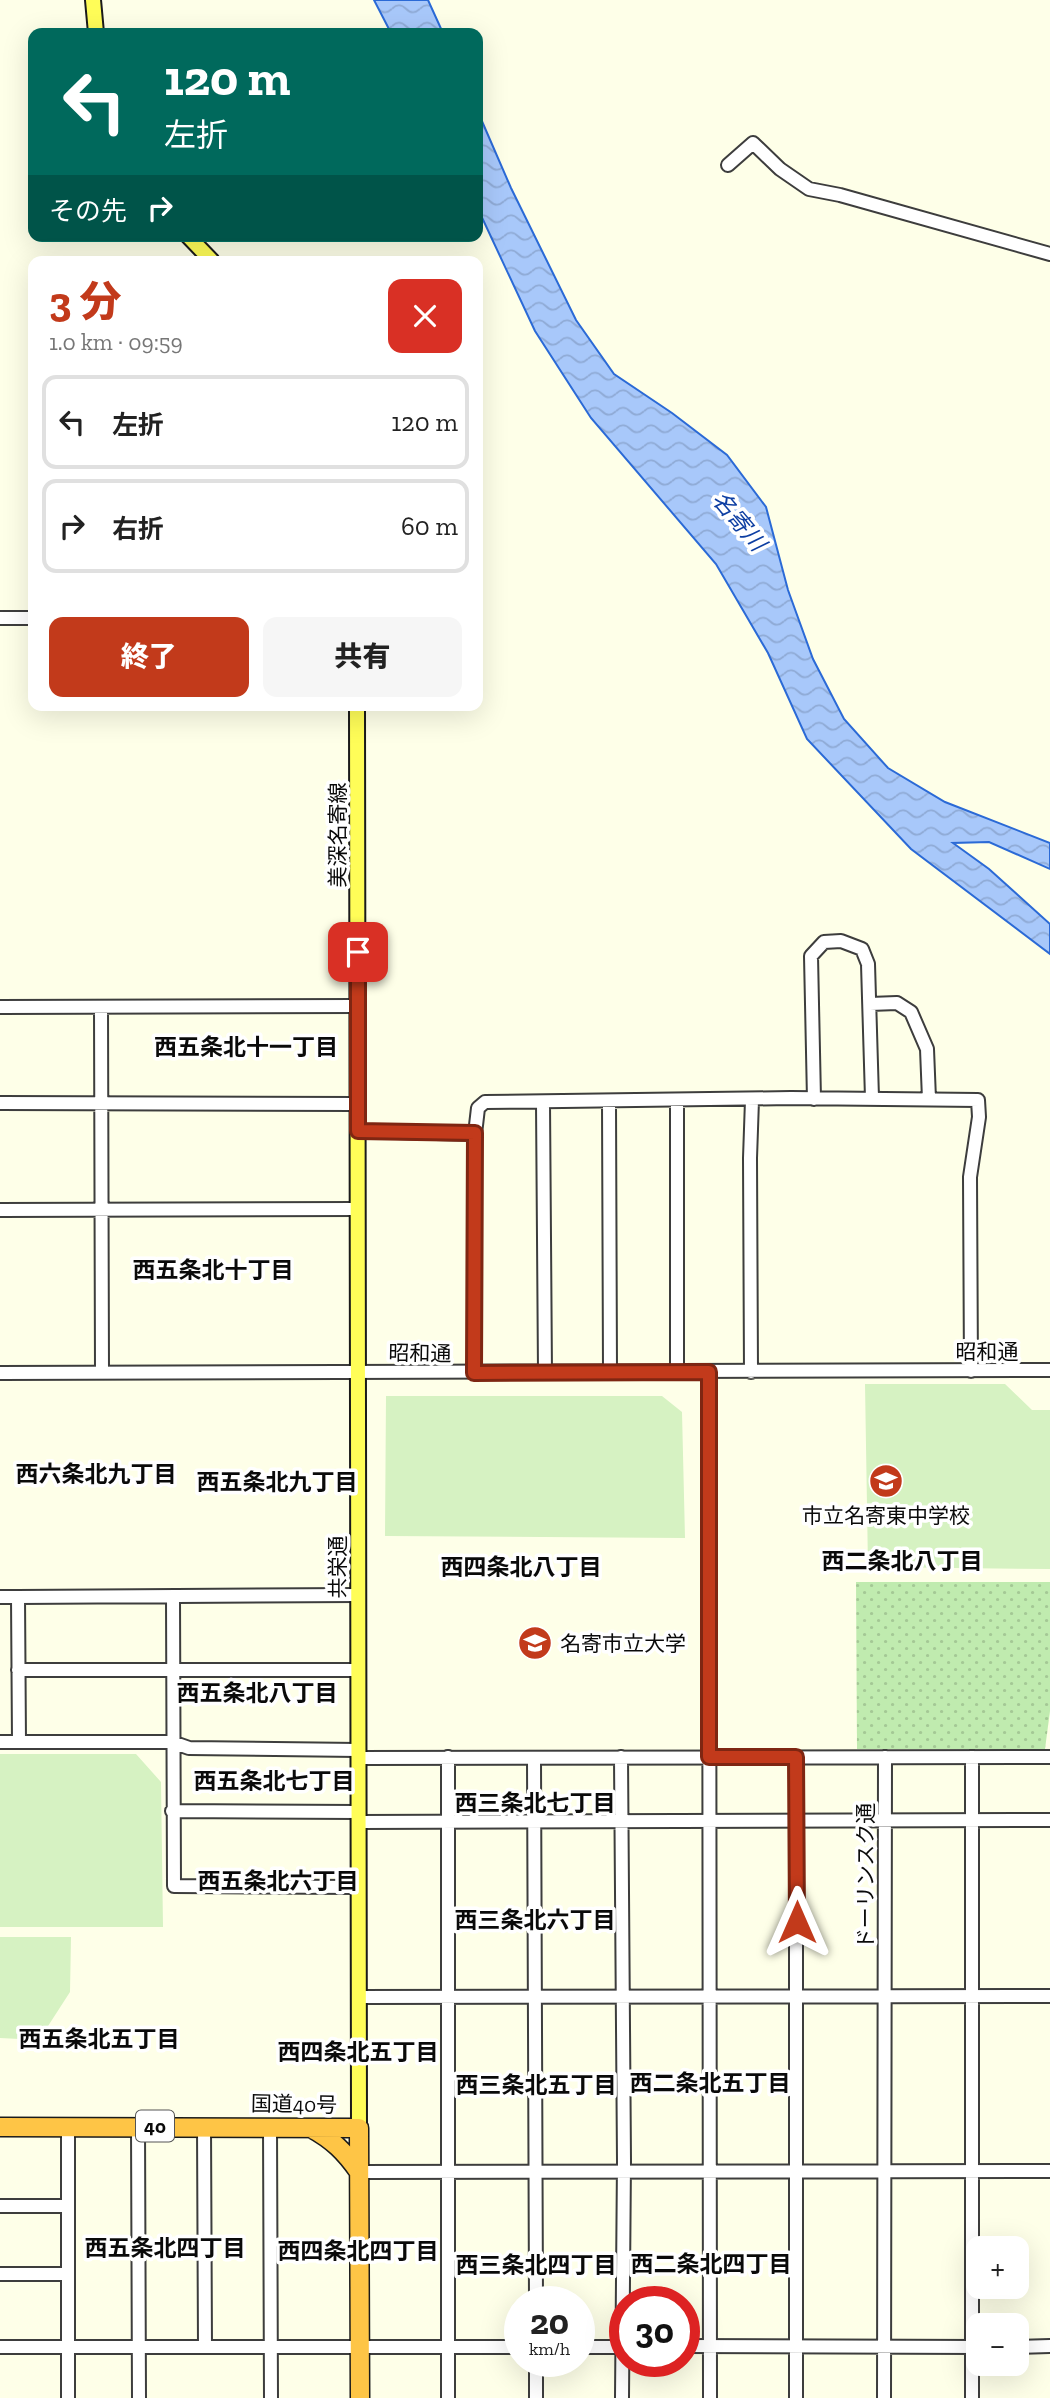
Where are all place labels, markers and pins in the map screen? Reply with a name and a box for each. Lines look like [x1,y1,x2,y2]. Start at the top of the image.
pin [328,922,388,982]
school or university icon: 市立名寄東中学校 [867,1462,905,1500]
place label: 市立名寄東中学校 [802,1503,970,1528]
school or university icon: 名寄市立大学 [516,1624,554,1662]
place label: 名寄市立大学 [560,1631,686,1656]

